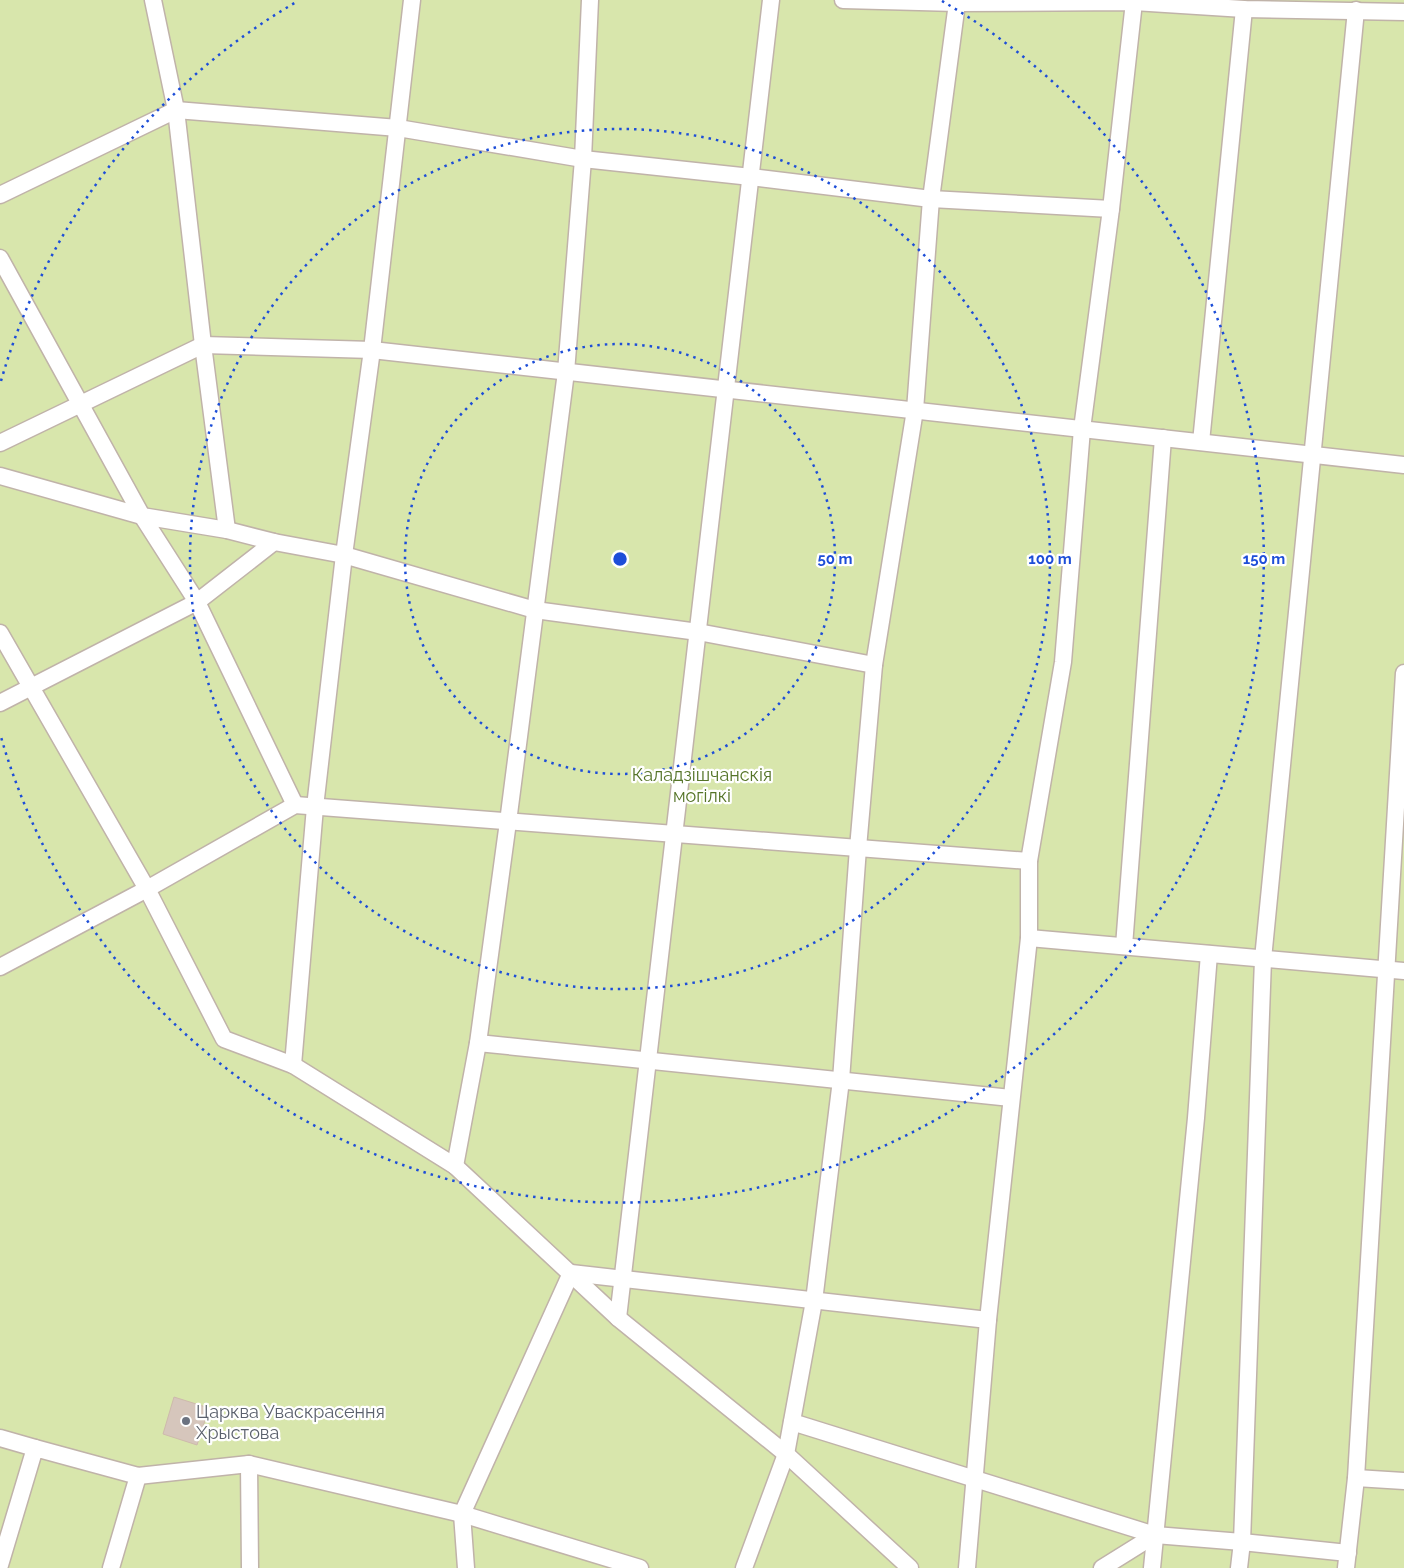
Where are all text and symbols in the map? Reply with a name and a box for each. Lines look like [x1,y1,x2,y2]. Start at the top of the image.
centre of rings [611,550,629,568]
text: 50 m [817,550,853,568]
text: 100 m [1028,550,1072,568]
text: 150 m [1243,550,1285,568]
park label: Каладзішчанскія могілкі [632,764,772,806]
place label: Царква Уваскрасення Хрыстова [196,1401,385,1443]
marker: Царква Уваскрасення Хрыстова [180,1415,192,1427]

